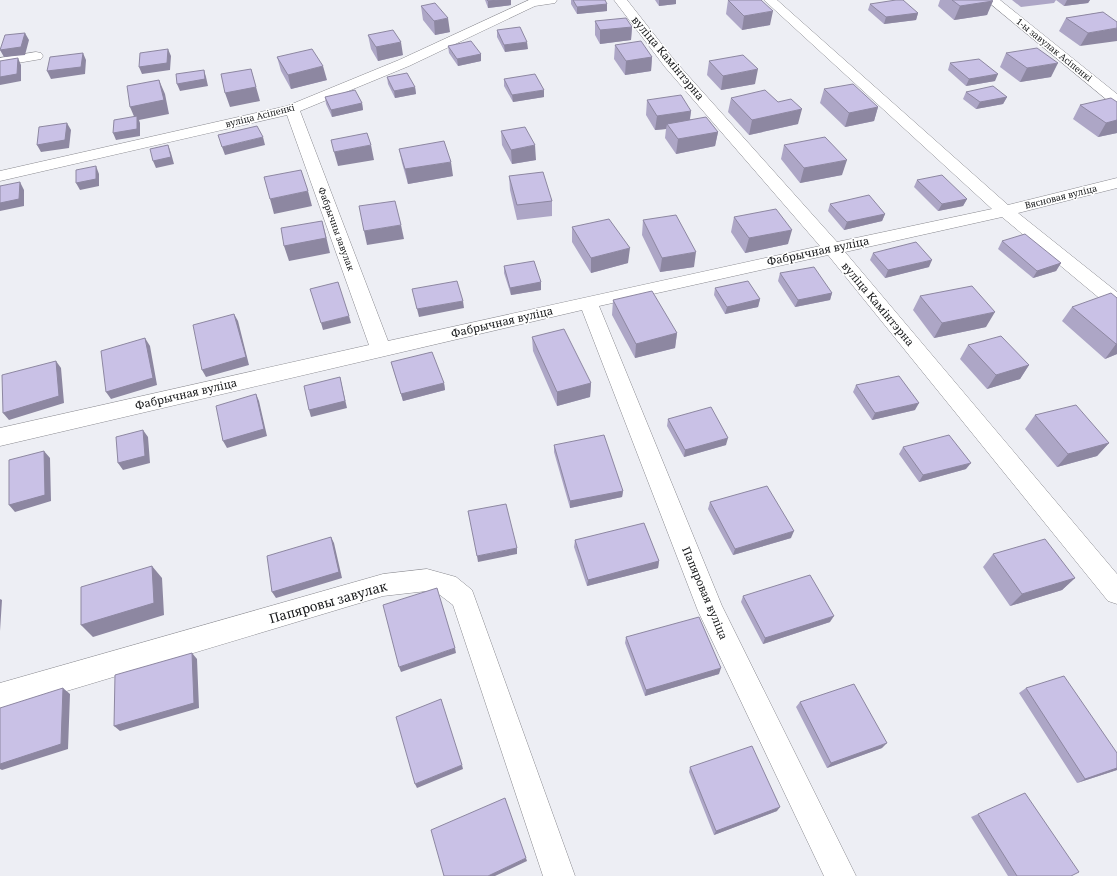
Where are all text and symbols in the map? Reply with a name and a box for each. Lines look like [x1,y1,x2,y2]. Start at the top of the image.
street label: вуліца Камінтэрна [629,12,708,103]
street label: 1-ы завулак Асіпенкі [1014,15,1095,84]
street label: вуліца Асіпенкі [224,101,296,130]
street label: Вясновая вуліца [1023,181,1098,212]
street label: Фабрычны завулак [315,185,358,273]
street label: Фабрычная вуліца [765,232,870,269]
street label: вуліца Камінтэрна [839,258,918,349]
street label: Фабрычная вуліца [449,302,554,341]
street label: Фабрычная вуліца [133,374,238,413]
street label: Папяровая вуліца [679,544,732,642]
street label: Папяровы завулак [267,576,389,627]

